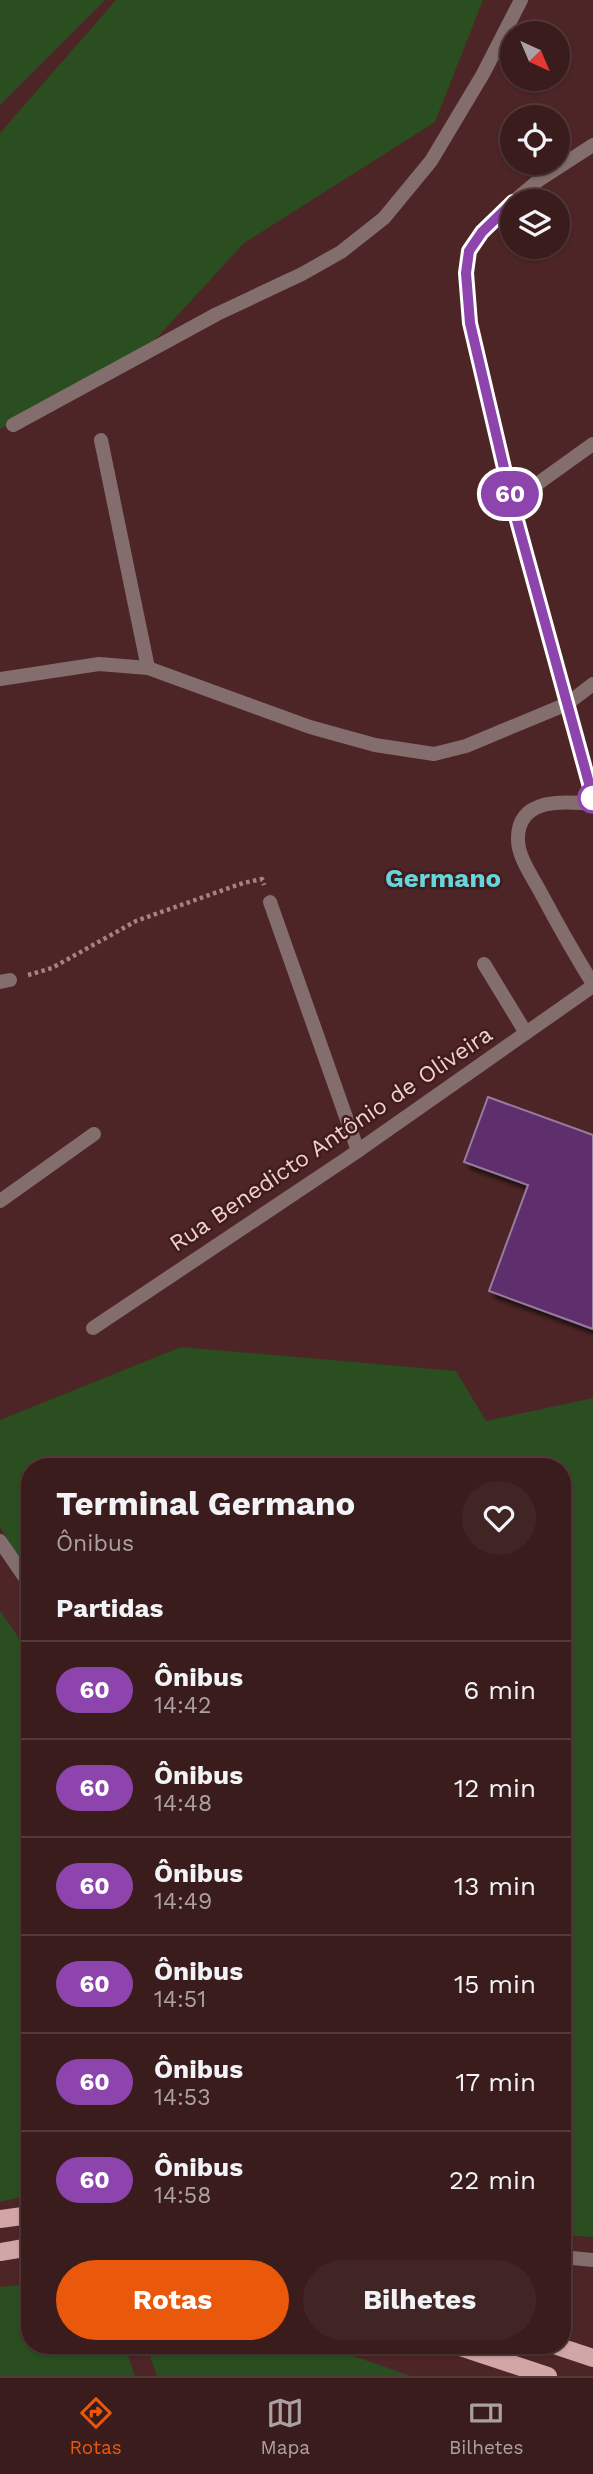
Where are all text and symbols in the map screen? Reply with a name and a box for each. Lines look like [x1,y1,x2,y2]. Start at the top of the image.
north arrow [500,21,570,91]
map controls [500,21,570,259]
button: locate [500,105,570,175]
button: layers [500,189,570,259]
line badge: 60 [478,471,542,517]
text: 60 [495,480,525,508]
unlabelled marker [578,783,593,813]
district label: Germano [385,863,501,893]
street label: Rua Benedicto Antônio de Oliveira [165,1021,497,1257]
button: heart [462,1481,536,1555]
text: Terminal Germano [56,1484,355,1523]
text: Ônibus [56,1530,134,1557]
text: Partidas [56,1593,163,1623]
text: Ônibus [154,1662,243,1692]
text: 6 min [464,1675,536,1705]
text: 60 [79,1676,110,1704]
text: 14:42 [154,1692,211,1719]
text: Ônibus [154,1760,243,1790]
text: 12 min [454,1773,536,1803]
text: 60 [79,1774,110,1802]
text: 14:48 [154,1790,212,1817]
text: Ônibus [154,1858,243,1888]
text: 13 min [454,1871,536,1901]
text: 60 [79,1872,110,1900]
text: 14:49 [154,1888,212,1915]
text: Ônibus [154,1956,243,1986]
text: 15 min [454,1969,536,1999]
text: 60 [79,1970,110,1998]
text: 14:51 [154,1986,206,2013]
text: Ônibus [154,2054,243,2084]
text: 17 min [455,2067,536,2097]
text: 60 [79,2068,110,2096]
text: 14:53 [154,2084,211,2111]
text: Ônibus [154,2152,243,2182]
text: 22 min [449,2165,536,2195]
text: 60 [79,2166,110,2194]
text: 14:58 [154,2182,211,2209]
button: Rotas [56,2260,289,2340]
button: Bilhetes [303,2260,536,2340]
tab: Rotas [69,2394,122,2459]
tab: Mapa [261,2394,310,2459]
tab: Bilhetes [449,2394,524,2459]

